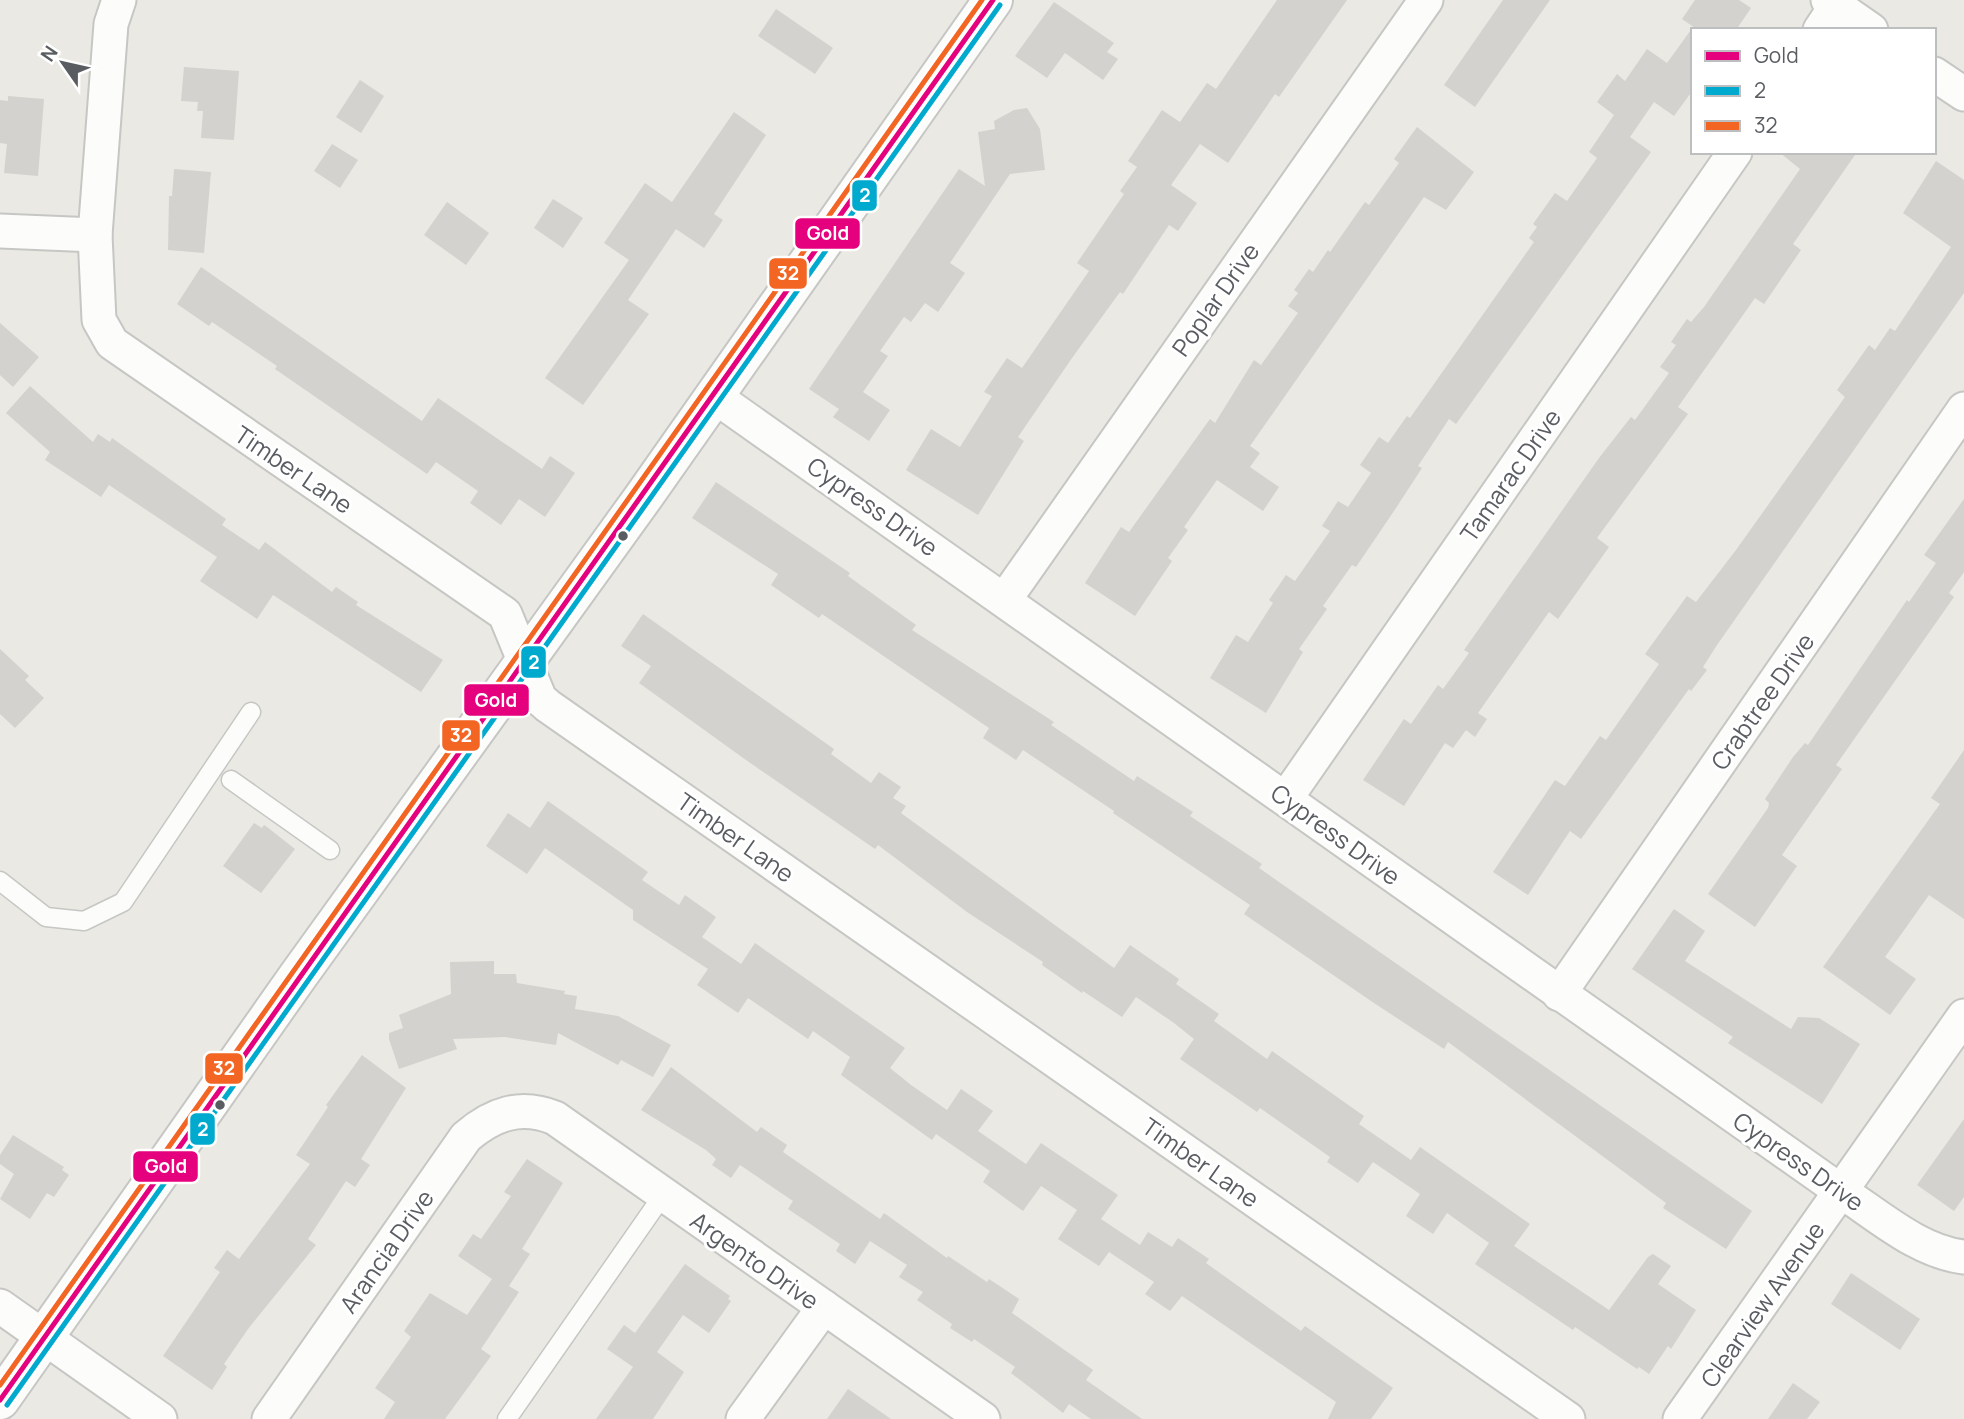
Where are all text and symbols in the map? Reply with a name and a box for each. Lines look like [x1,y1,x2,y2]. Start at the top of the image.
north arrow [28,28,98,98]
legend [1691,28,1936,154]
text: N [34,41,64,66]
text: Gold [1754,41,1799,69]
text: 2 [1754,76,1766,104]
text: 32 [1754,111,1778,139]
line badge: 2 [851,179,878,212]
text: 2 [859,182,871,208]
line badge: Gold [794,217,861,250]
text: Gold [807,220,849,246]
street label: Poplar Drive [1164,236,1266,362]
line badge: 32 [768,257,808,290]
text: 32 [777,260,799,286]
street label: Tamarac Drive [1452,402,1568,548]
street label: Timber Lane [229,417,359,521]
street label: Cypress Drive [801,449,945,563]
unlabelled marker [616,529,630,543]
street label: Crabtree Drive [1703,626,1821,776]
line badge: 2 [520,645,547,679]
text: 2 [528,649,540,675]
line badge: Gold [463,683,530,717]
text: Gold [475,687,517,713]
line badge: 32 [441,719,481,752]
text: 32 [450,722,472,748]
street label: Cypress Drive [1265,776,1407,892]
street label: Timber Lane [671,785,801,889]
line badge: 32 [204,1052,244,1085]
text: 32 [213,1055,235,1081]
unlabelled marker [213,1098,227,1112]
street label: Cypress Drive [1727,1104,1871,1218]
street label: Timber Lane [1136,1110,1266,1214]
line badge: 2 [189,1112,216,1146]
text: 2 [197,1116,209,1142]
line badge: Gold [132,1150,199,1183]
text: Gold [145,1153,187,1179]
street label: Arancia Drive [331,1183,441,1319]
street label: Argento Drive [684,1204,826,1316]
street label: Clearview Avenue [1692,1215,1832,1393]

